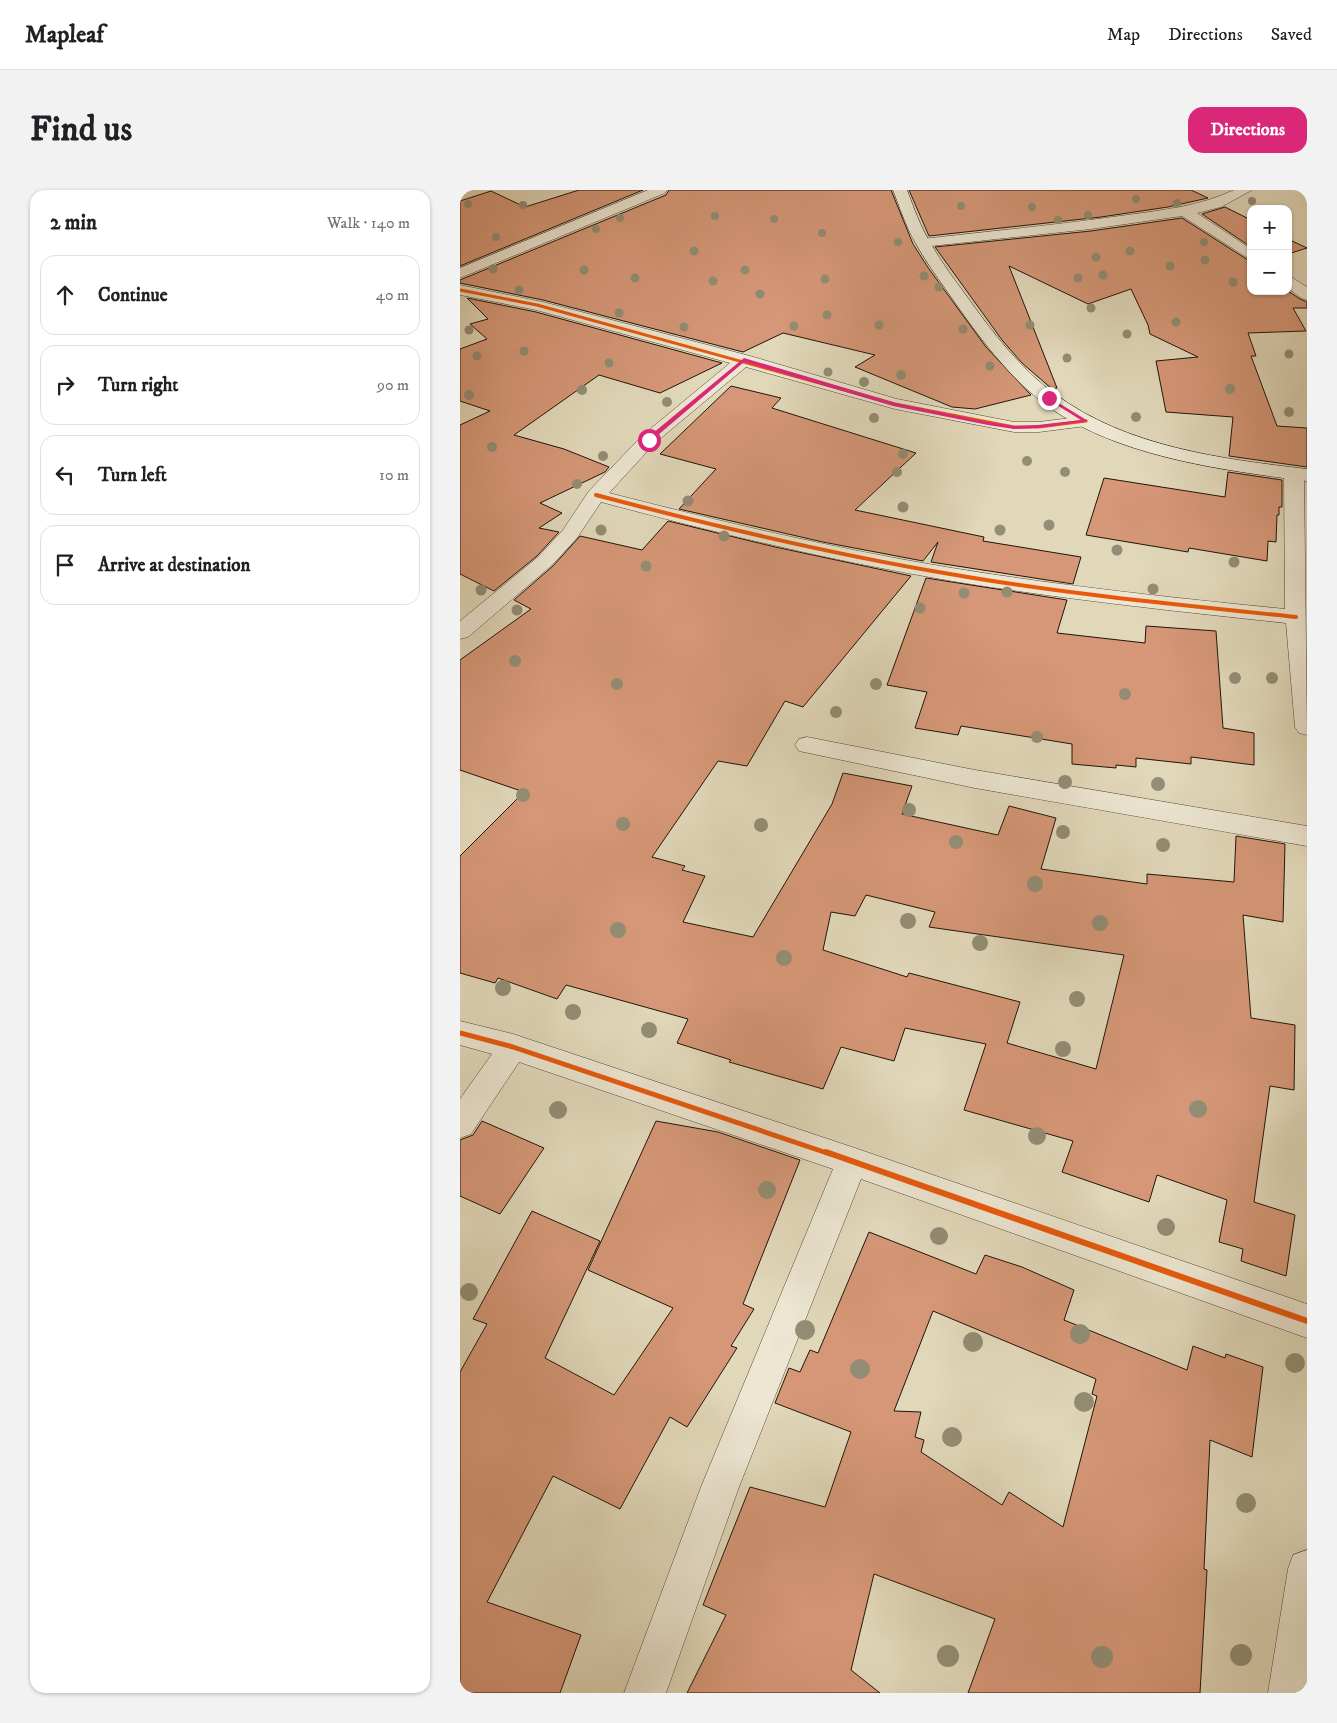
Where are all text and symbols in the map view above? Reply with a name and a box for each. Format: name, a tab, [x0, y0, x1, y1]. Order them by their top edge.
text: Mapleaf	[25, 20, 104, 50]
text: Map	[1107, 24, 1140, 46]
text: Directions	[1168, 24, 1243, 46]
text: Saved	[1271, 24, 1312, 46]
button: Directions	[1188, 107, 1307, 153]
text: Find us	[30, 108, 132, 152]
map controls	[1247, 205, 1292, 295]
button: +	[1247, 205, 1292, 250]
text: 2 min	[50, 210, 97, 236]
text: Walk · 140 m	[327, 213, 410, 233]
button: −	[1247, 250, 1292, 295]
icon: ahead	[51, 281, 79, 309]
text: Continue	[98, 284, 168, 307]
text: 40 m	[376, 285, 409, 305]
icon: right	[51, 371, 79, 399]
text: Turn right	[98, 374, 178, 397]
text: 90 m	[377, 375, 409, 395]
route end	[1038, 387, 1061, 410]
route start	[638, 429, 661, 452]
icon: left	[51, 461, 79, 489]
text: Turn left	[98, 464, 167, 487]
text: 10 m	[379, 465, 409, 485]
icon: arrive	[51, 551, 79, 579]
text: Arrive at destination	[98, 554, 250, 577]

